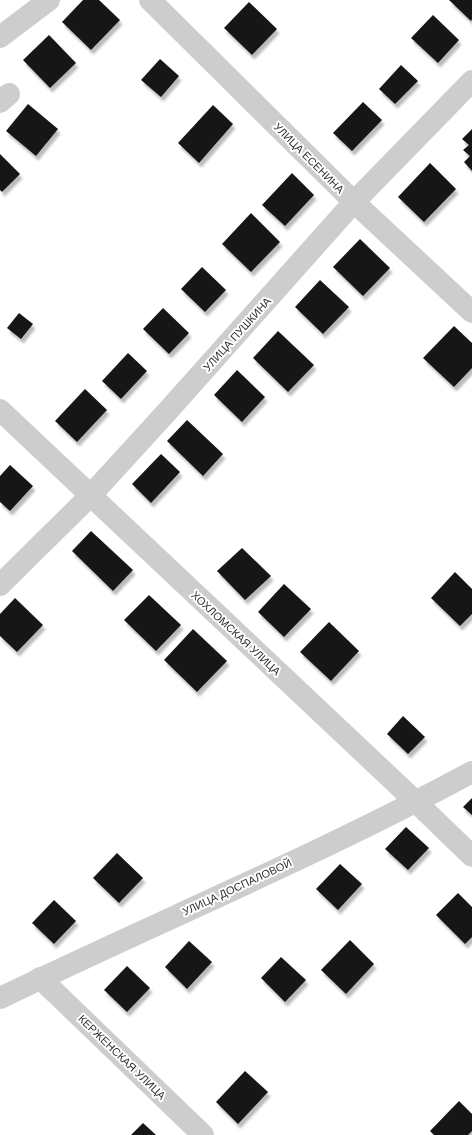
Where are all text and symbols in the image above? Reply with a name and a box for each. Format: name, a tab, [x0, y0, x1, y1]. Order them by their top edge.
street label: УЛИЦА ЕСЕНИНА	[272, 121, 347, 196]
street label: УЛИЦА ПУШКИНА	[201, 294, 274, 373]
street label: ХОХЛОМСКАЯ УЛИЦА	[189, 589, 283, 678]
street label: УЛИЦА ДОСПАЛОВОЙ	[181, 856, 293, 918]
street label: КЕРЖЕНСКАЯ УЛИЦА	[76, 1012, 168, 1102]

